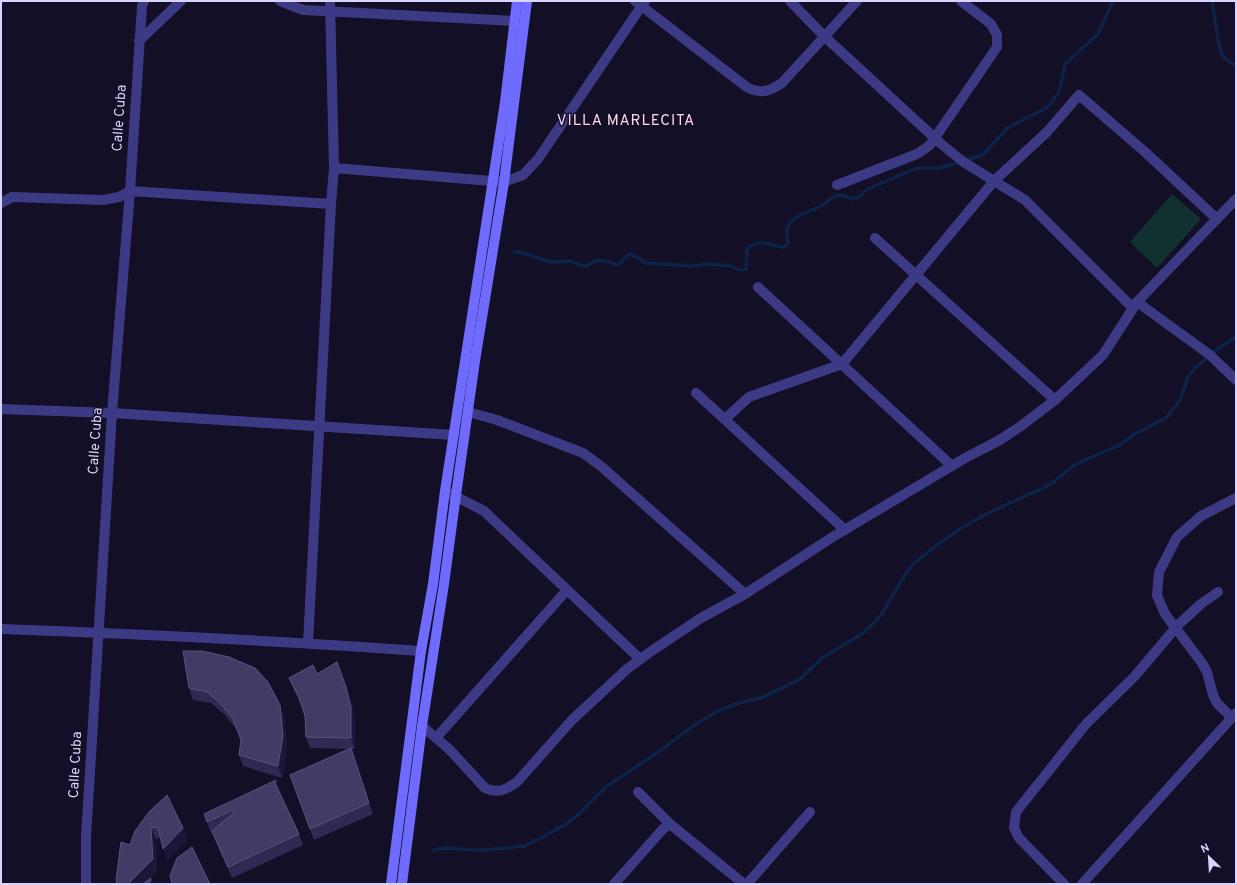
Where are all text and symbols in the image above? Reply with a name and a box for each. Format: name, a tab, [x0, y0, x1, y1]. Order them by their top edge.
street label: Calle Cuba	[109, 84, 131, 152]
district label: VILLA MARLECITA	[557, 112, 695, 131]
street label: Calle Cuba	[85, 407, 107, 475]
street label: Calle Cuba	[66, 731, 86, 799]
north arrow	[1189, 837, 1229, 877]
text: N	[1199, 841, 1212, 857]

